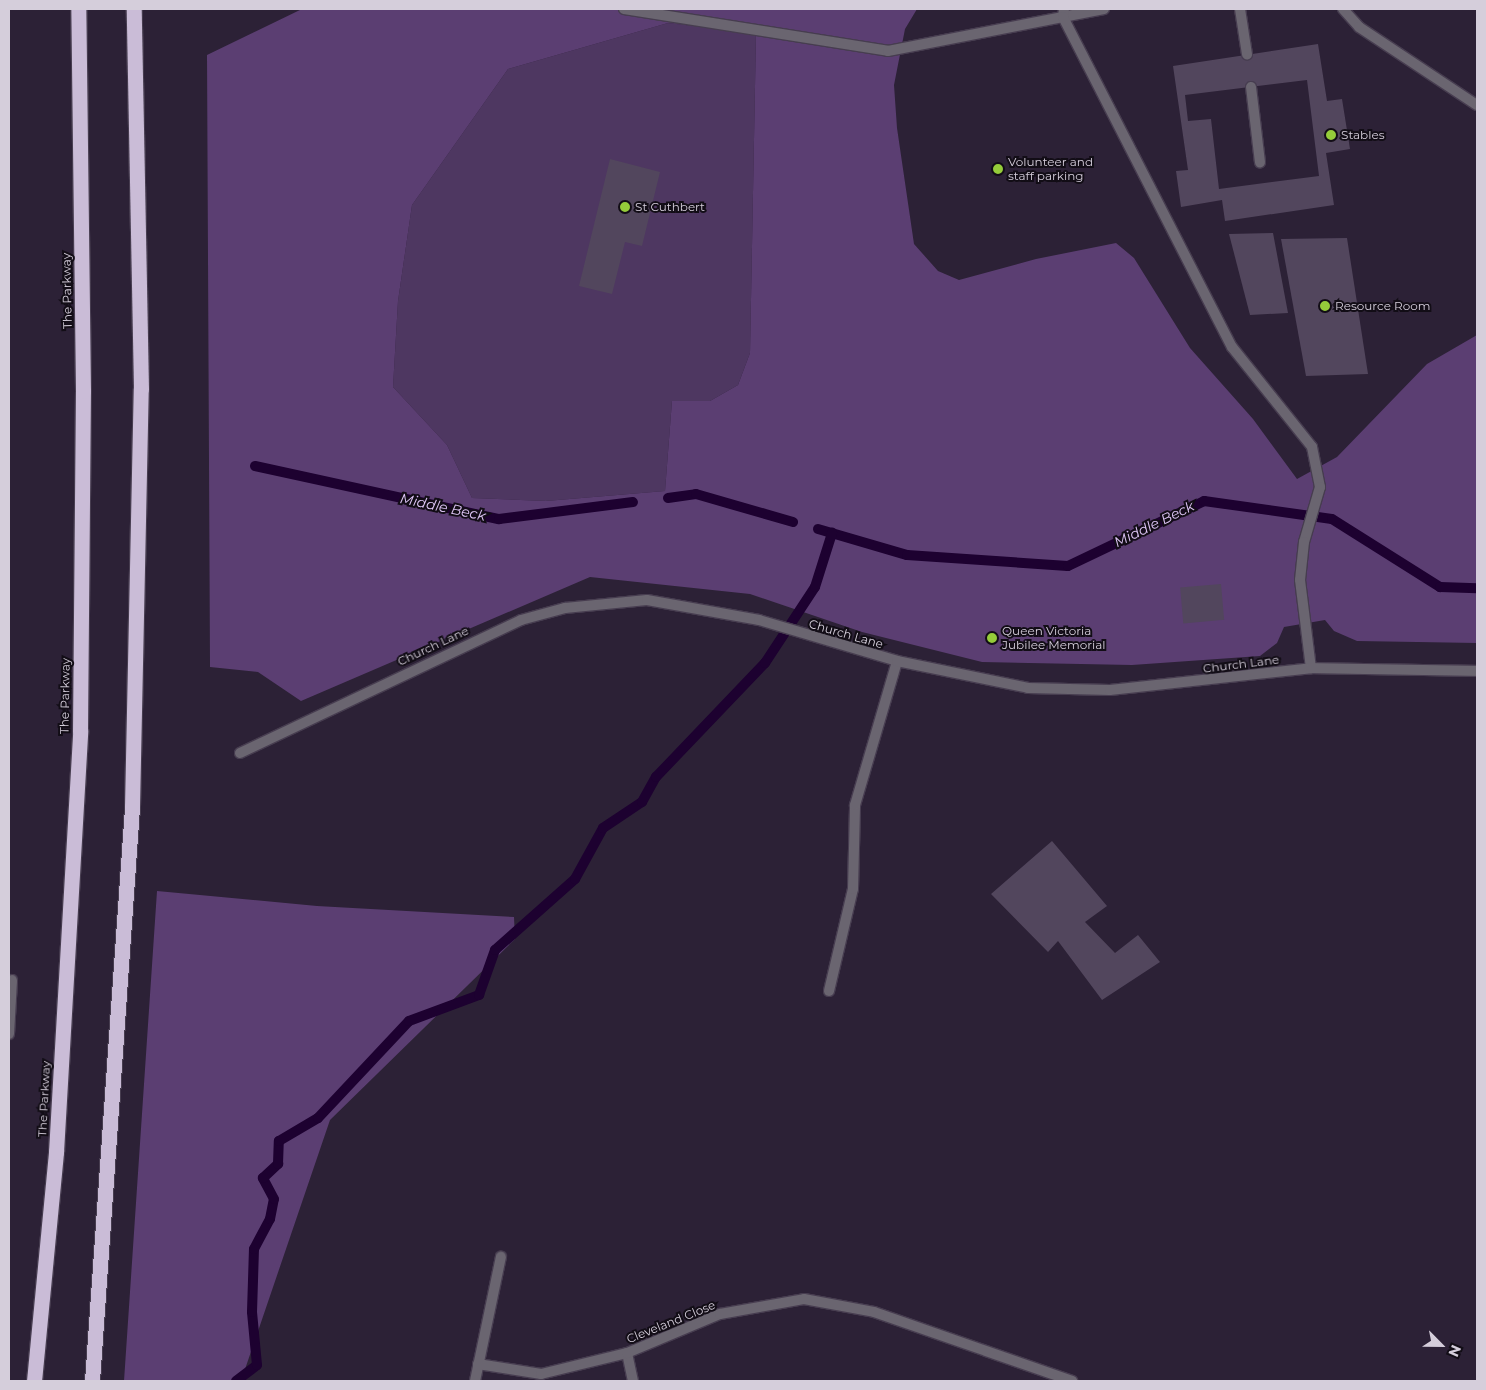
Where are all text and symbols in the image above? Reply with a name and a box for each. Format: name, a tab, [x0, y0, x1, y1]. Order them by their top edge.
place label: Stables	[1341, 128, 1385, 142]
marker: Stables	[1325, 129, 1337, 141]
place label: Volunteer and staff parking	[1008, 155, 1093, 183]
marker: Volunteer and staff parking	[992, 163, 1004, 175]
place label: St Cuthbert	[635, 200, 705, 214]
marker: St Cuthbert	[619, 201, 631, 213]
street label: The Parkway	[59, 253, 75, 329]
place label: Resource Room	[1335, 299, 1431, 313]
marker: Resource Room	[1319, 300, 1331, 312]
water label: Middle Beck	[399, 490, 487, 524]
water label: Middle Beck	[1111, 497, 1197, 551]
street label: Church Lane	[807, 616, 885, 652]
street label: Church Lane	[395, 623, 471, 669]
place label: Queen Victoria Jubilee Memorial	[1002, 624, 1106, 652]
marker: Queen Victoria Jubilee Memorial	[986, 632, 998, 644]
street label: Church Lane	[1202, 652, 1280, 676]
street label: The Parkway	[57, 658, 73, 734]
street label: The Parkway	[35, 1061, 53, 1137]
street label: Cleveland Close	[624, 1298, 718, 1346]
north arrow	[1416, 1320, 1466, 1370]
text: N	[1444, 1342, 1465, 1360]

